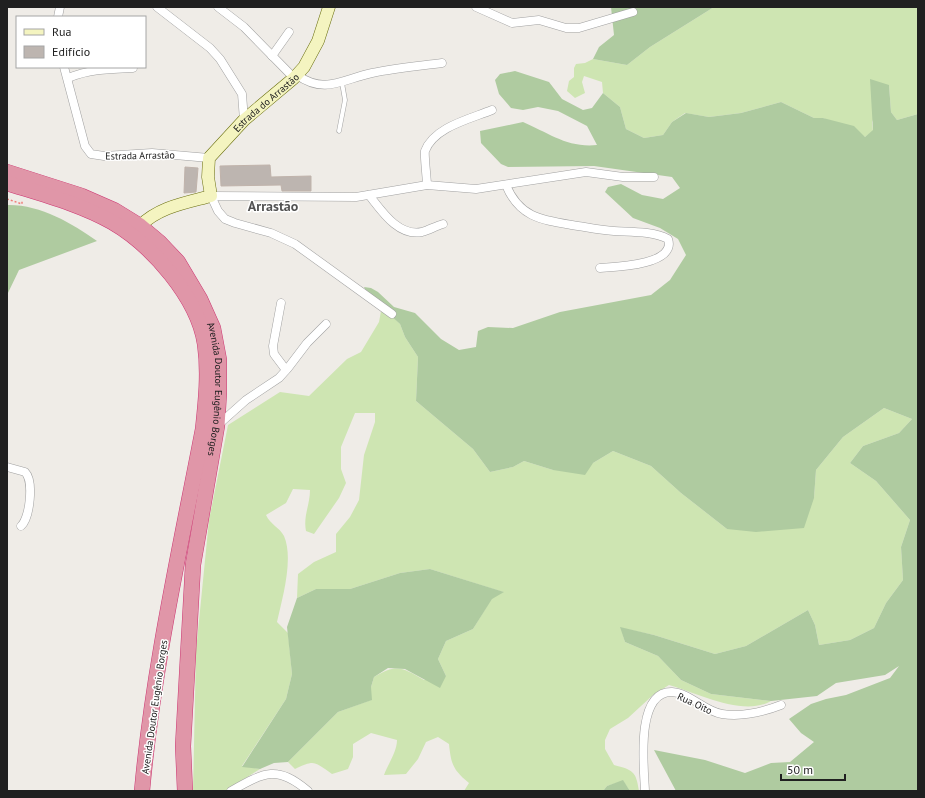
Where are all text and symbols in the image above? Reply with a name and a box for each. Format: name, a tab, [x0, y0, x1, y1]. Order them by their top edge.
legend	[16, 16, 146, 68]
text: Rua	[52, 24, 71, 39]
text: Edifício	[52, 44, 90, 59]
street label: Estrada do Arrastão	[230, 71, 302, 135]
street label: Estrada Arrastão	[105, 148, 175, 163]
district label: Arrastão	[248, 197, 299, 215]
street label: Avenida Doutor Eugênio Borges	[204, 320, 225, 457]
street label: Avenida Doutor Eugênio Borges	[139, 639, 170, 775]
street label: Rua Oito	[675, 690, 714, 717]
scale bar	[781, 756, 845, 782]
text: 50 m	[787, 762, 813, 777]

